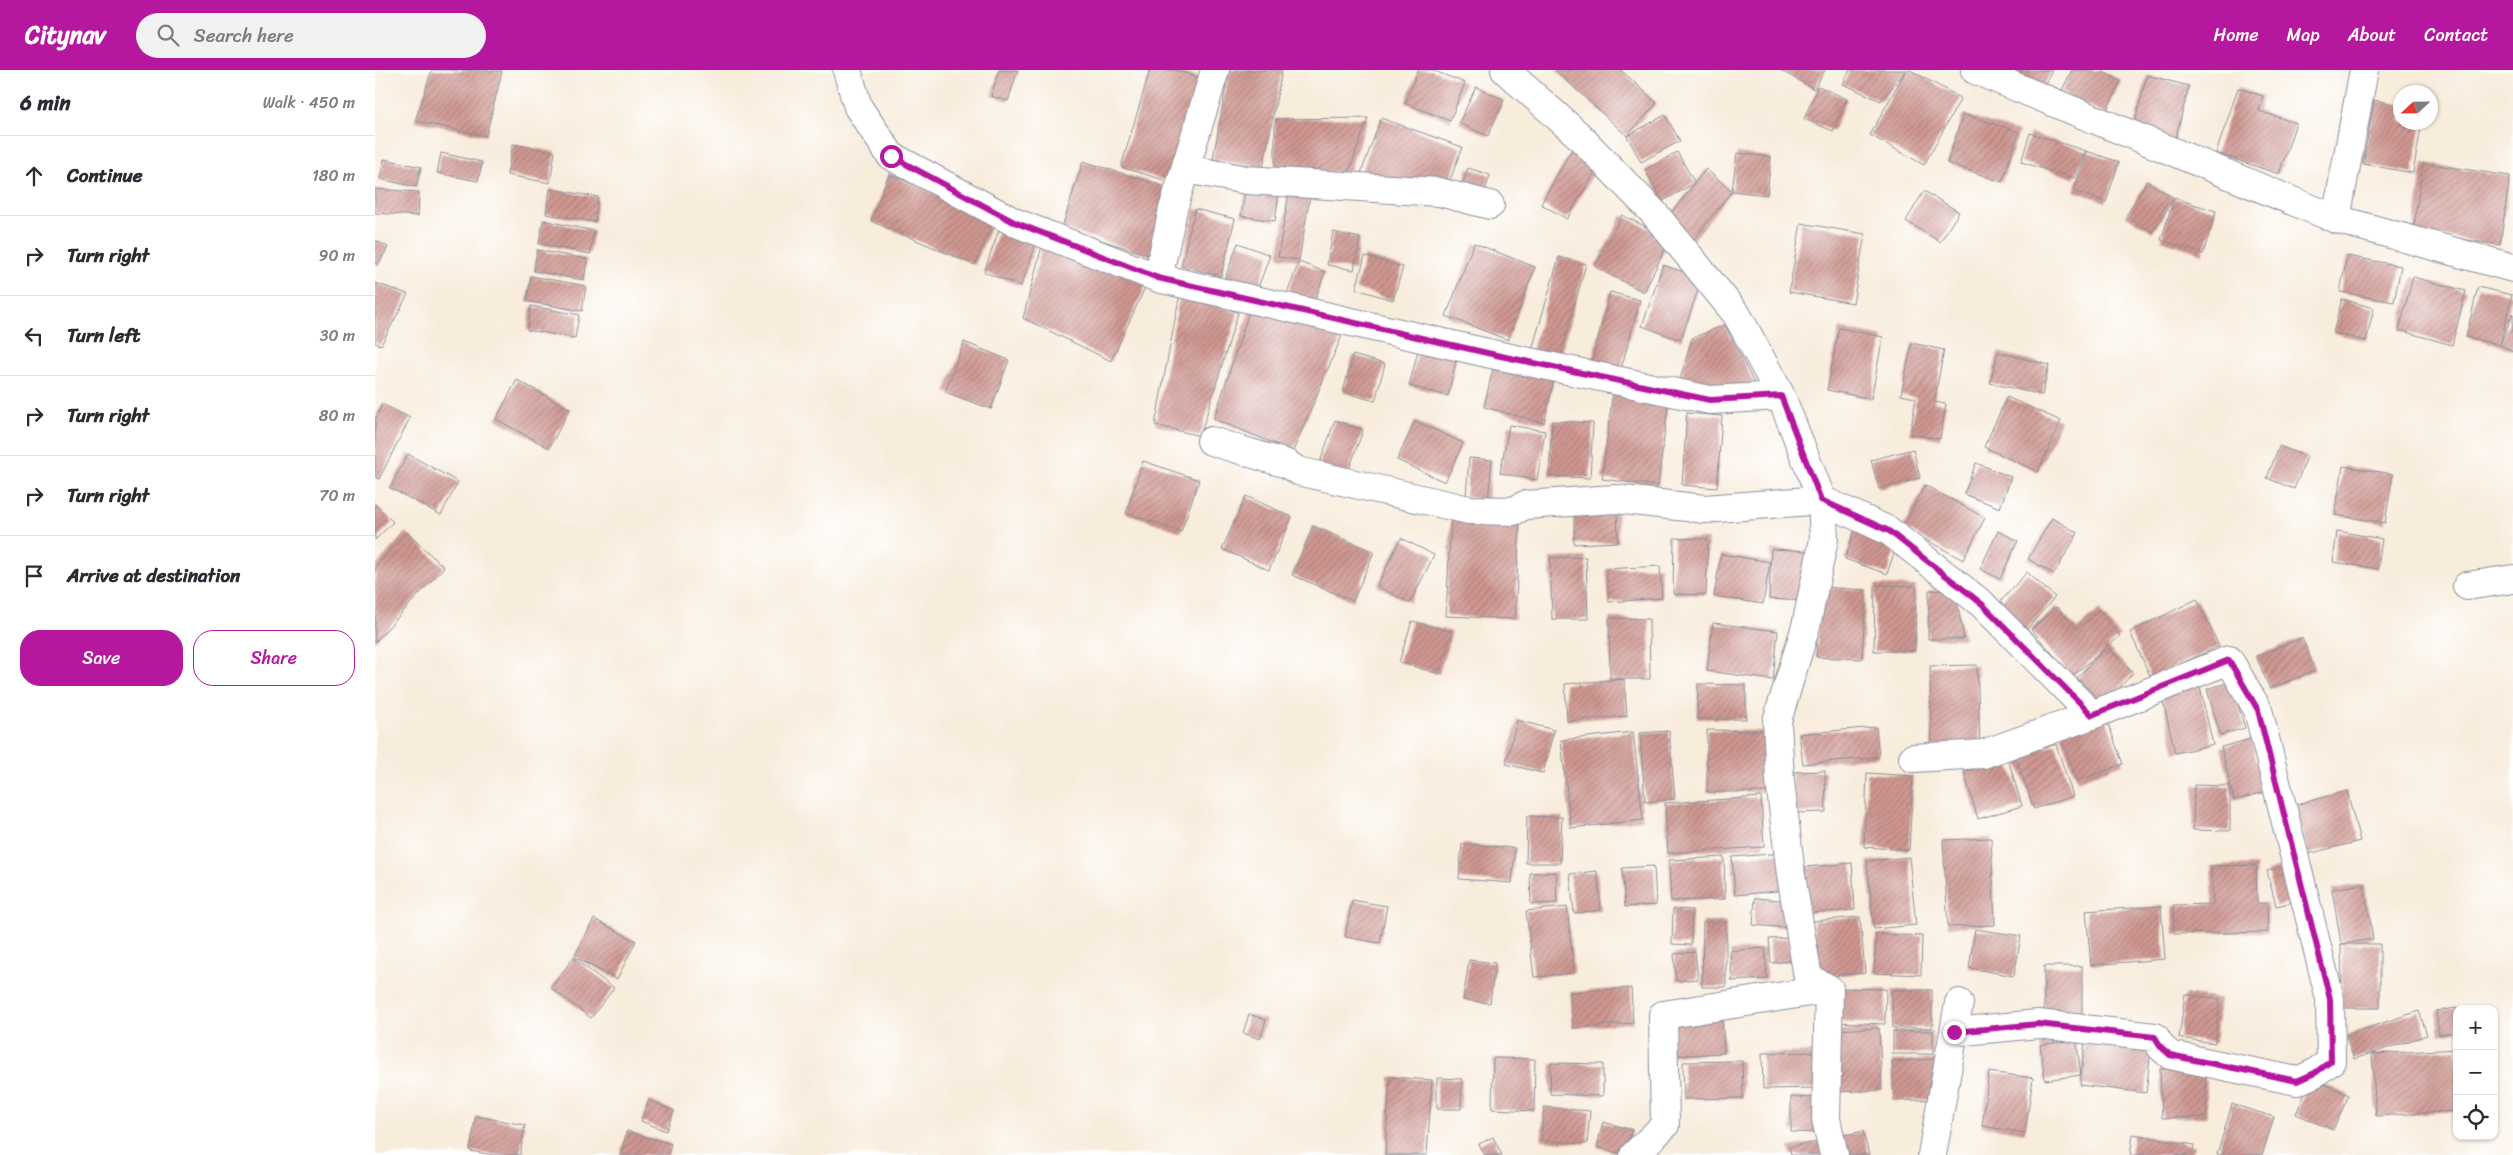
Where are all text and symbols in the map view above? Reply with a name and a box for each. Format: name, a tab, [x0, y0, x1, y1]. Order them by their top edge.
search box	[136, 13, 486, 58]
text: Citynav	[25, 14, 106, 56]
text: Search here	[194, 19, 294, 52]
text: Home	[2214, 19, 2259, 51]
text: Map	[2287, 19, 2320, 51]
text: About	[2348, 19, 2396, 51]
text: Contact	[2424, 19, 2488, 51]
icon: search	[154, 21, 182, 49]
text: 6 min	[20, 84, 71, 122]
north arrow	[2393, 85, 2438, 130]
text: Walk · 450 m	[263, 88, 355, 117]
route start	[880, 145, 903, 168]
text: Continue	[67, 159, 143, 192]
text: 180 m	[312, 161, 355, 190]
icon: ahead	[20, 162, 48, 190]
text: Turn right	[67, 239, 149, 272]
text: 90 m	[319, 241, 355, 270]
icon: right	[20, 242, 48, 270]
text: Turn left	[67, 319, 140, 352]
text: 30 m	[320, 321, 355, 350]
icon: left	[20, 322, 48, 350]
text: Turn right	[67, 399, 149, 432]
text: 80 m	[319, 401, 355, 430]
icon: right	[20, 402, 48, 430]
text: Turn right	[67, 479, 149, 512]
text: 70 m	[319, 481, 355, 510]
icon: right	[20, 482, 48, 510]
text: Arrive at destination	[67, 559, 240, 592]
icon: arrive	[20, 562, 48, 590]
button: Save	[20, 630, 183, 686]
button: Share	[193, 630, 355, 686]
map controls	[2453, 1005, 2498, 1140]
button: +	[2453, 1005, 2498, 1050]
route end	[1943, 1021, 1966, 1044]
button: −	[2453, 1050, 2498, 1095]
button: locate	[2453, 1095, 2498, 1140]

